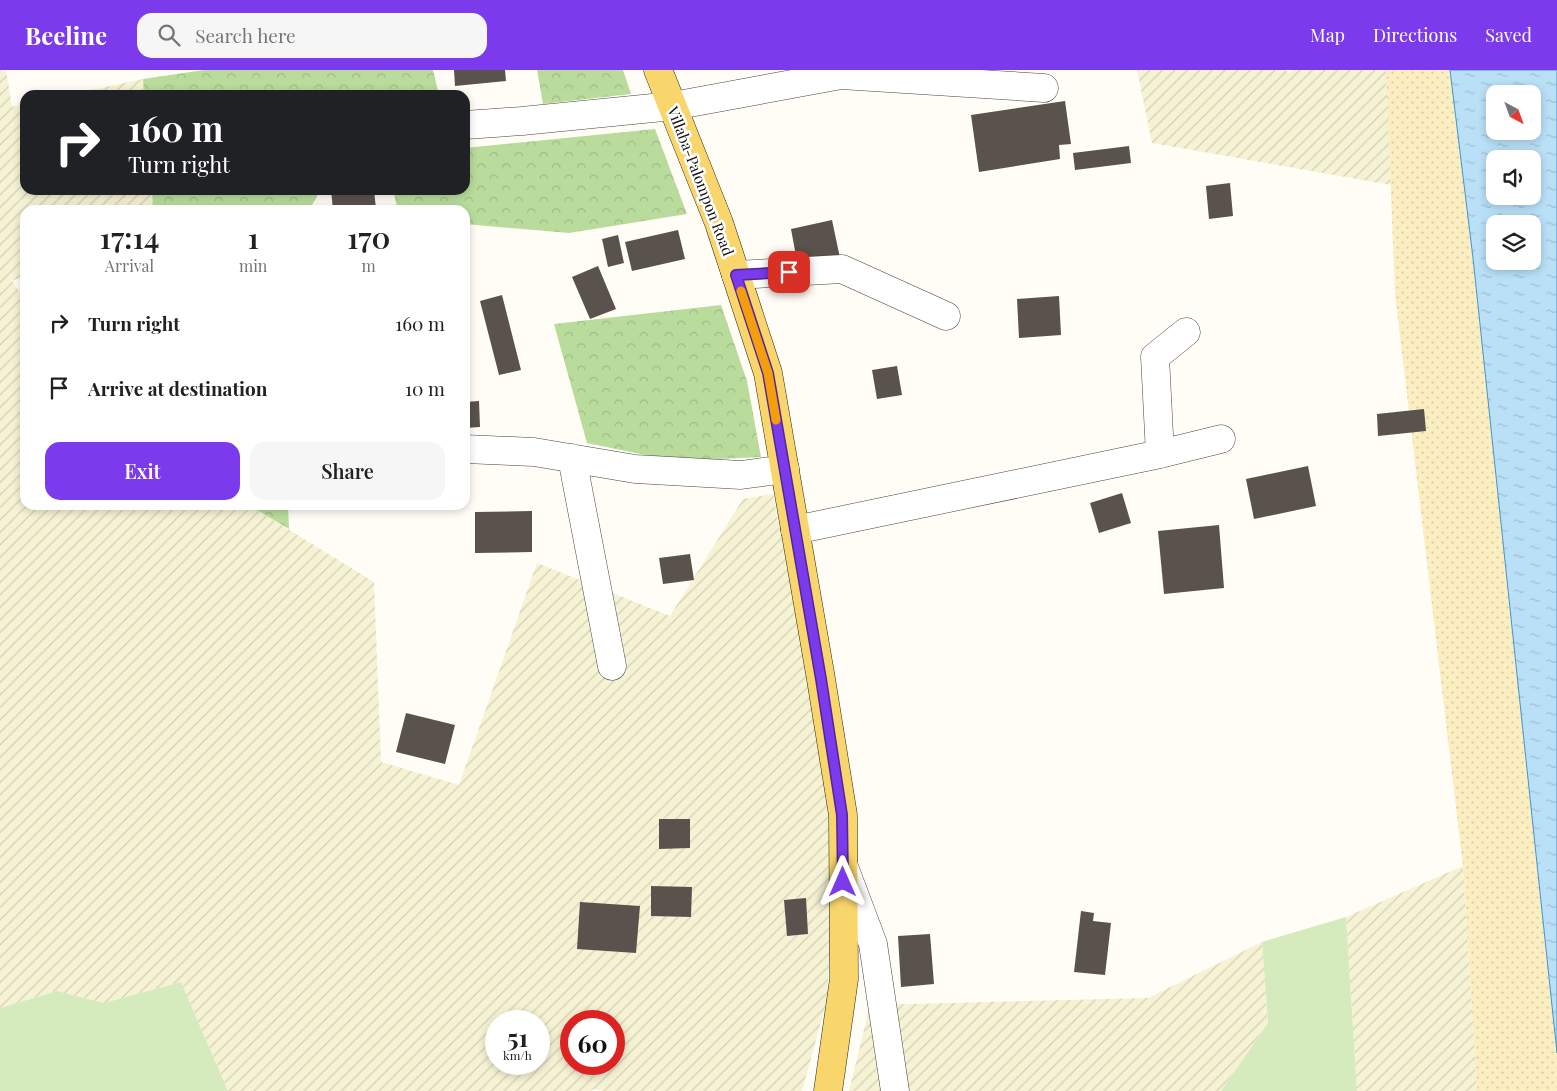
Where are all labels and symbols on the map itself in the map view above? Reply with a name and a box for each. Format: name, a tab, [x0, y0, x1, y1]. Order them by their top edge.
north arrow	[1486, 85, 1541, 140]
street label: Villaba-Palompon Road	[663, 103, 739, 259]
pin	[768, 251, 810, 293]
position arrow	[816, 855, 868, 907]
speed limit sign: 60	[560, 1010, 625, 1075]

